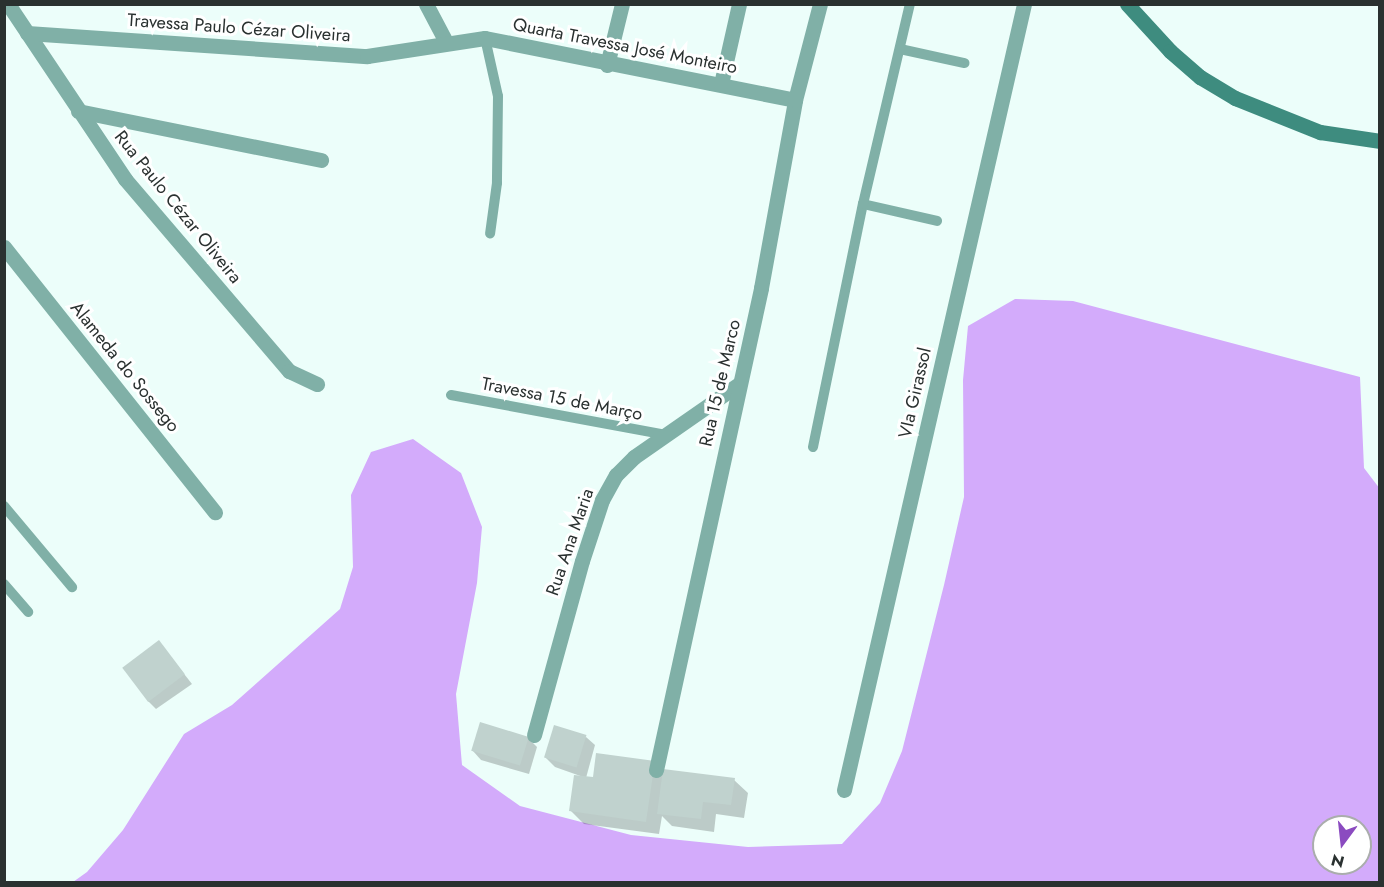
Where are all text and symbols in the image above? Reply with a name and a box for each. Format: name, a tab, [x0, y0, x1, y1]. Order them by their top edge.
street label: Travessa Paulo Cézar Oliveira	[127, 9, 351, 47]
street label: Quarta Travessa José Monteiro	[511, 14, 739, 78]
street label: Rua Paulo Cézar Oliveira	[110, 126, 246, 288]
street label: Alameda do Sossego	[66, 298, 184, 436]
street label: Rua 15 de Marco	[695, 317, 745, 449]
street label: VIa Girassol	[894, 346, 936, 440]
street label: Travessa 15 de Março	[480, 373, 644, 425]
street label: Rua Ana Maria	[542, 486, 598, 598]
north arrow	[1312, 815, 1372, 875]
text: N	[1329, 848, 1347, 874]

